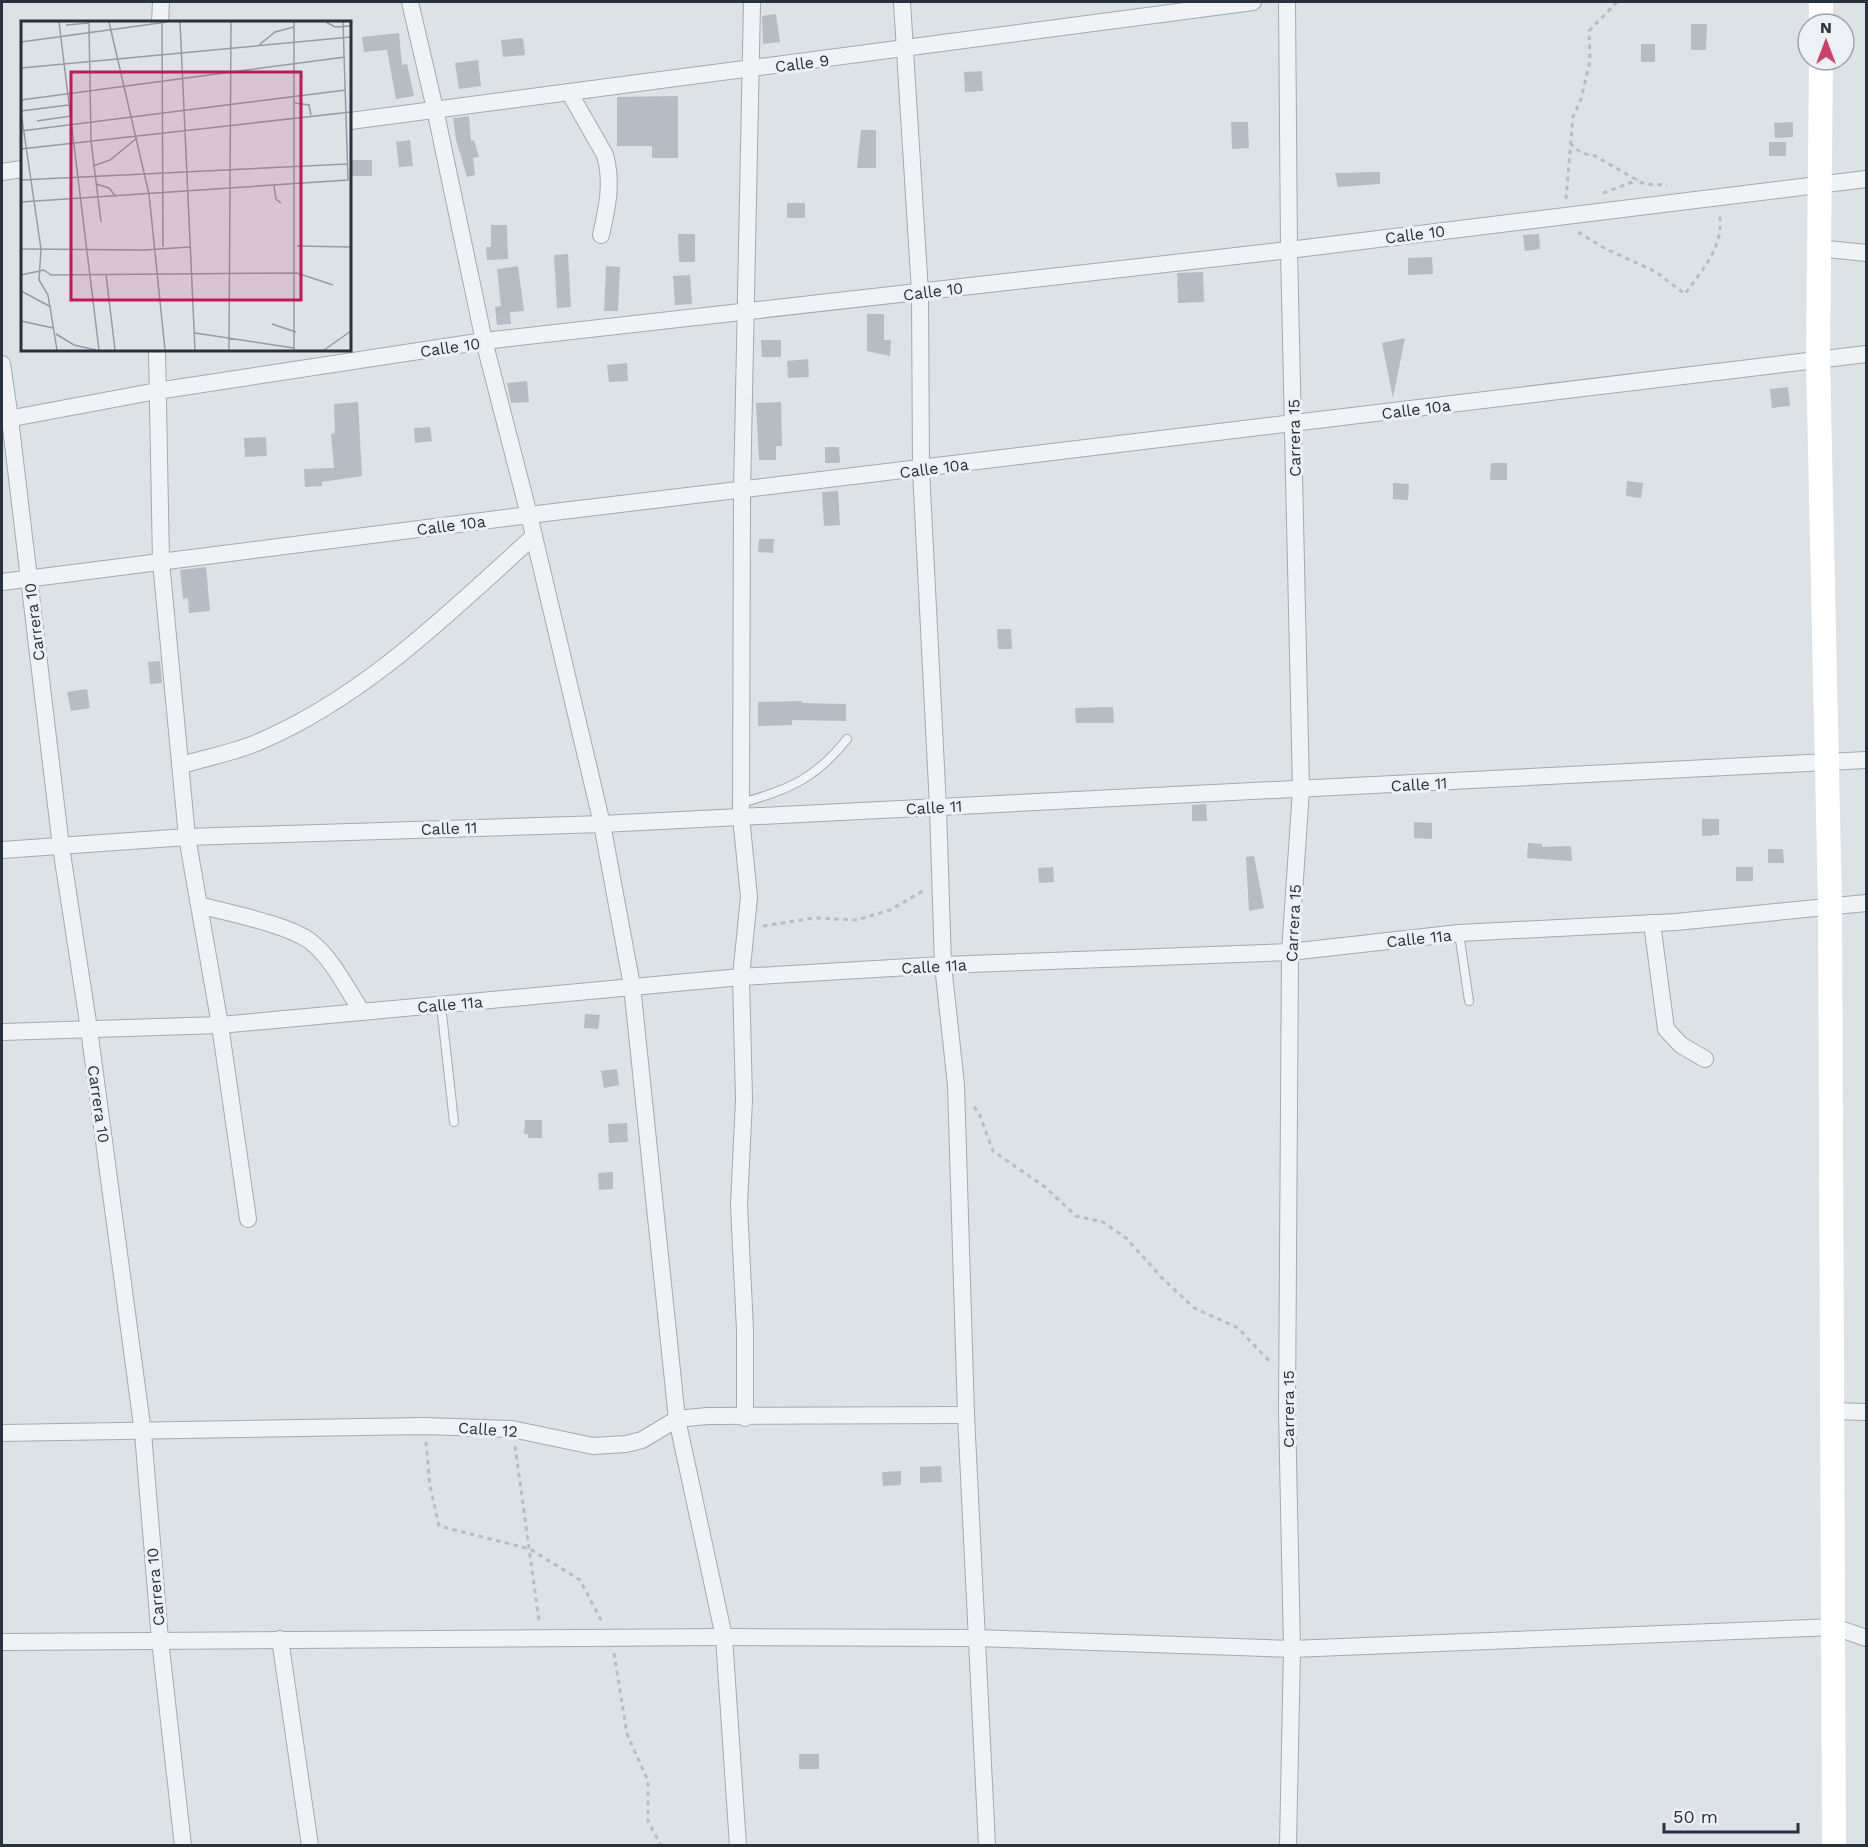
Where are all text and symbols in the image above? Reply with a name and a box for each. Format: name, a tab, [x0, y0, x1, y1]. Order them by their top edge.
north arrow	[1796, 12, 1856, 72]
text: N	[1820, 18, 1832, 37]
inset map	[21, 21, 351, 351]
street label: Calle 9	[774, 51, 830, 76]
street label: Calle 10	[1384, 221, 1446, 248]
street label: Calle 10	[902, 278, 964, 305]
street label: Calle 10	[419, 334, 481, 361]
street label: Calle 10a	[1380, 396, 1452, 423]
street label: Carrera 15	[1284, 399, 1305, 477]
street label: Calle 10a	[898, 455, 970, 482]
street label: Calle 10a	[415, 512, 487, 539]
street label: Carrera 10	[20, 582, 49, 662]
street label: Calle 11	[1390, 774, 1448, 795]
street label: Calle 11	[905, 797, 963, 818]
street label: Calle 11	[420, 818, 478, 839]
street label: Carrera 15	[1282, 884, 1305, 962]
street label: Calle 11a	[1385, 926, 1453, 951]
street label: Calle 11a	[901, 955, 967, 978]
street label: Calle 11a	[416, 992, 484, 1017]
street label: Carrera 10	[84, 1064, 113, 1144]
street label: Carrera 15	[1279, 1370, 1298, 1448]
street label: Calle 12	[457, 1418, 518, 1441]
street label: Carrera 10	[143, 1547, 168, 1627]
scale bar	[1664, 1796, 1798, 1834]
text: 50 m	[1673, 1806, 1718, 1827]

